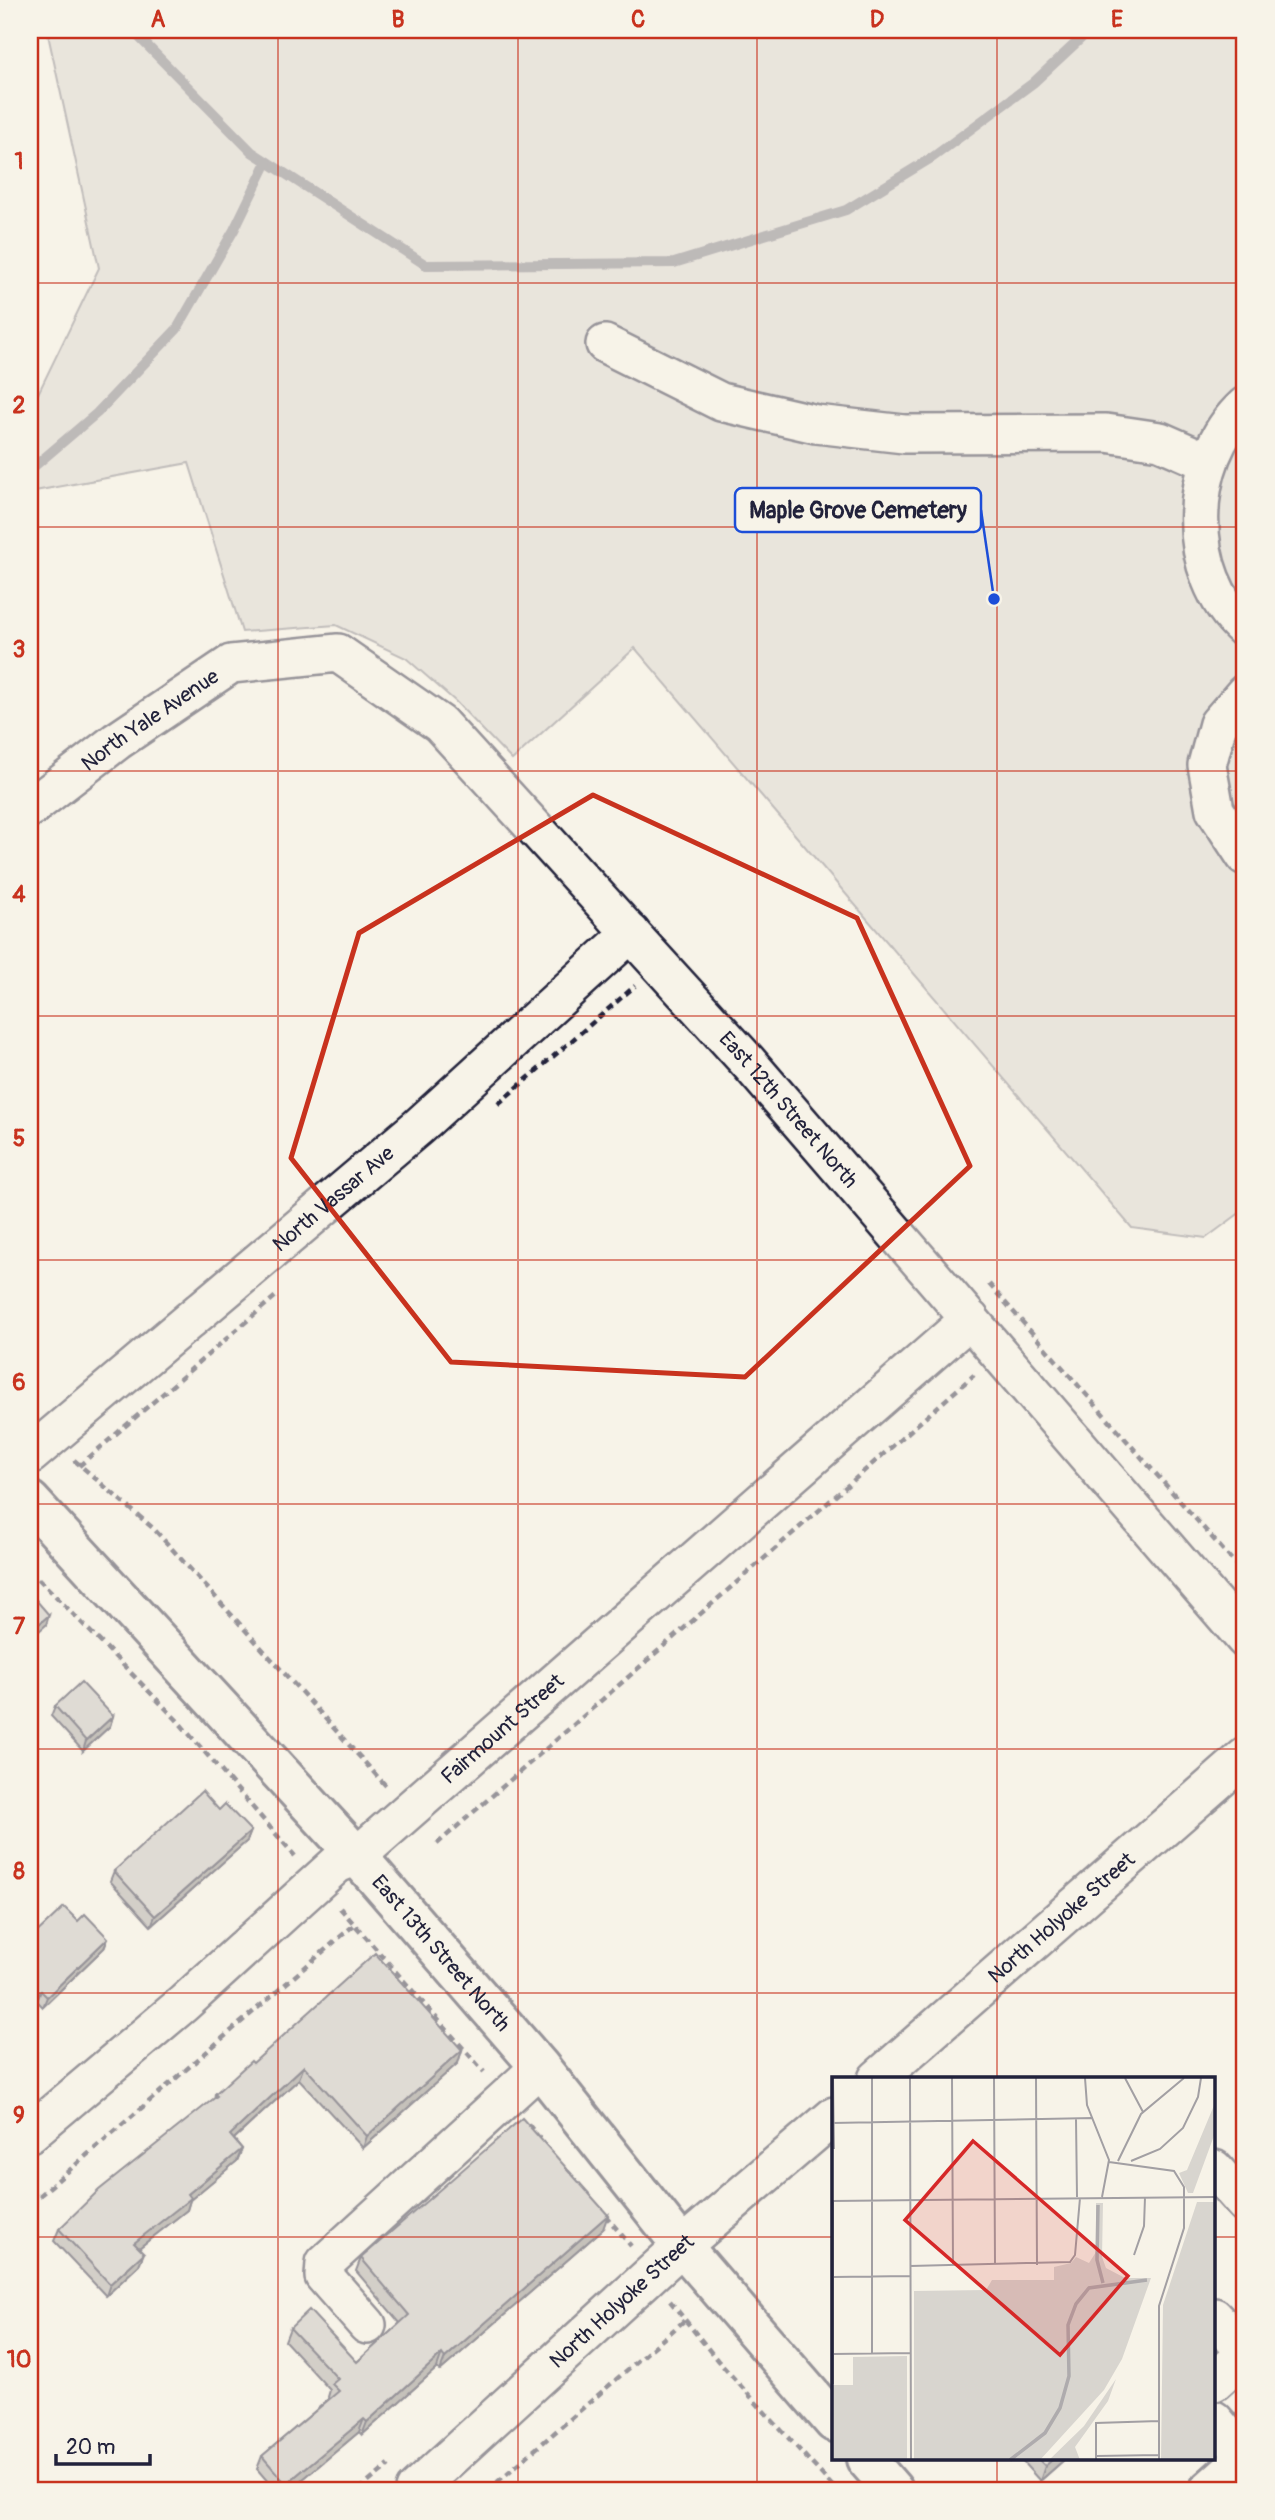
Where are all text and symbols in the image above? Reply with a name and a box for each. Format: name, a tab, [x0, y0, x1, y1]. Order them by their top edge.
text: A	[151, 5, 166, 34]
text: B	[391, 5, 405, 34]
text: C	[631, 5, 645, 34]
text: D	[870, 5, 884, 34]
text: E	[1111, 5, 1123, 34]
text: 1	[15, 147, 24, 176]
text: 2	[13, 391, 26, 420]
callout: Maple Grove Cemetery	[735, 488, 981, 532]
text: Maple Grove Cemetery	[749, 496, 967, 525]
text: 3	[13, 635, 25, 664]
street label: North Yale Avenue	[76, 662, 224, 777]
text: 4	[12, 880, 26, 909]
street label: East 12th Street North	[713, 1026, 864, 1193]
text: 5	[13, 1124, 25, 1153]
street label: North Vassar Ave	[267, 1139, 400, 1258]
text: 6	[12, 1368, 26, 1397]
text: 7	[13, 1612, 26, 1641]
street label: Fairmount Street	[435, 1667, 570, 1790]
street label: North Holyoke Street	[982, 1846, 1141, 1989]
text: 8	[13, 1857, 25, 1886]
street label: East 13th Street North	[366, 1869, 516, 2037]
inset map	[832, 2077, 1216, 2460]
text: 9	[13, 2101, 25, 2130]
street label: North Holyoke Street	[544, 2228, 700, 2374]
text: 10	[7, 2345, 31, 2374]
scale bar	[56, 2422, 150, 2466]
text: 20 m	[66, 2434, 115, 2461]

